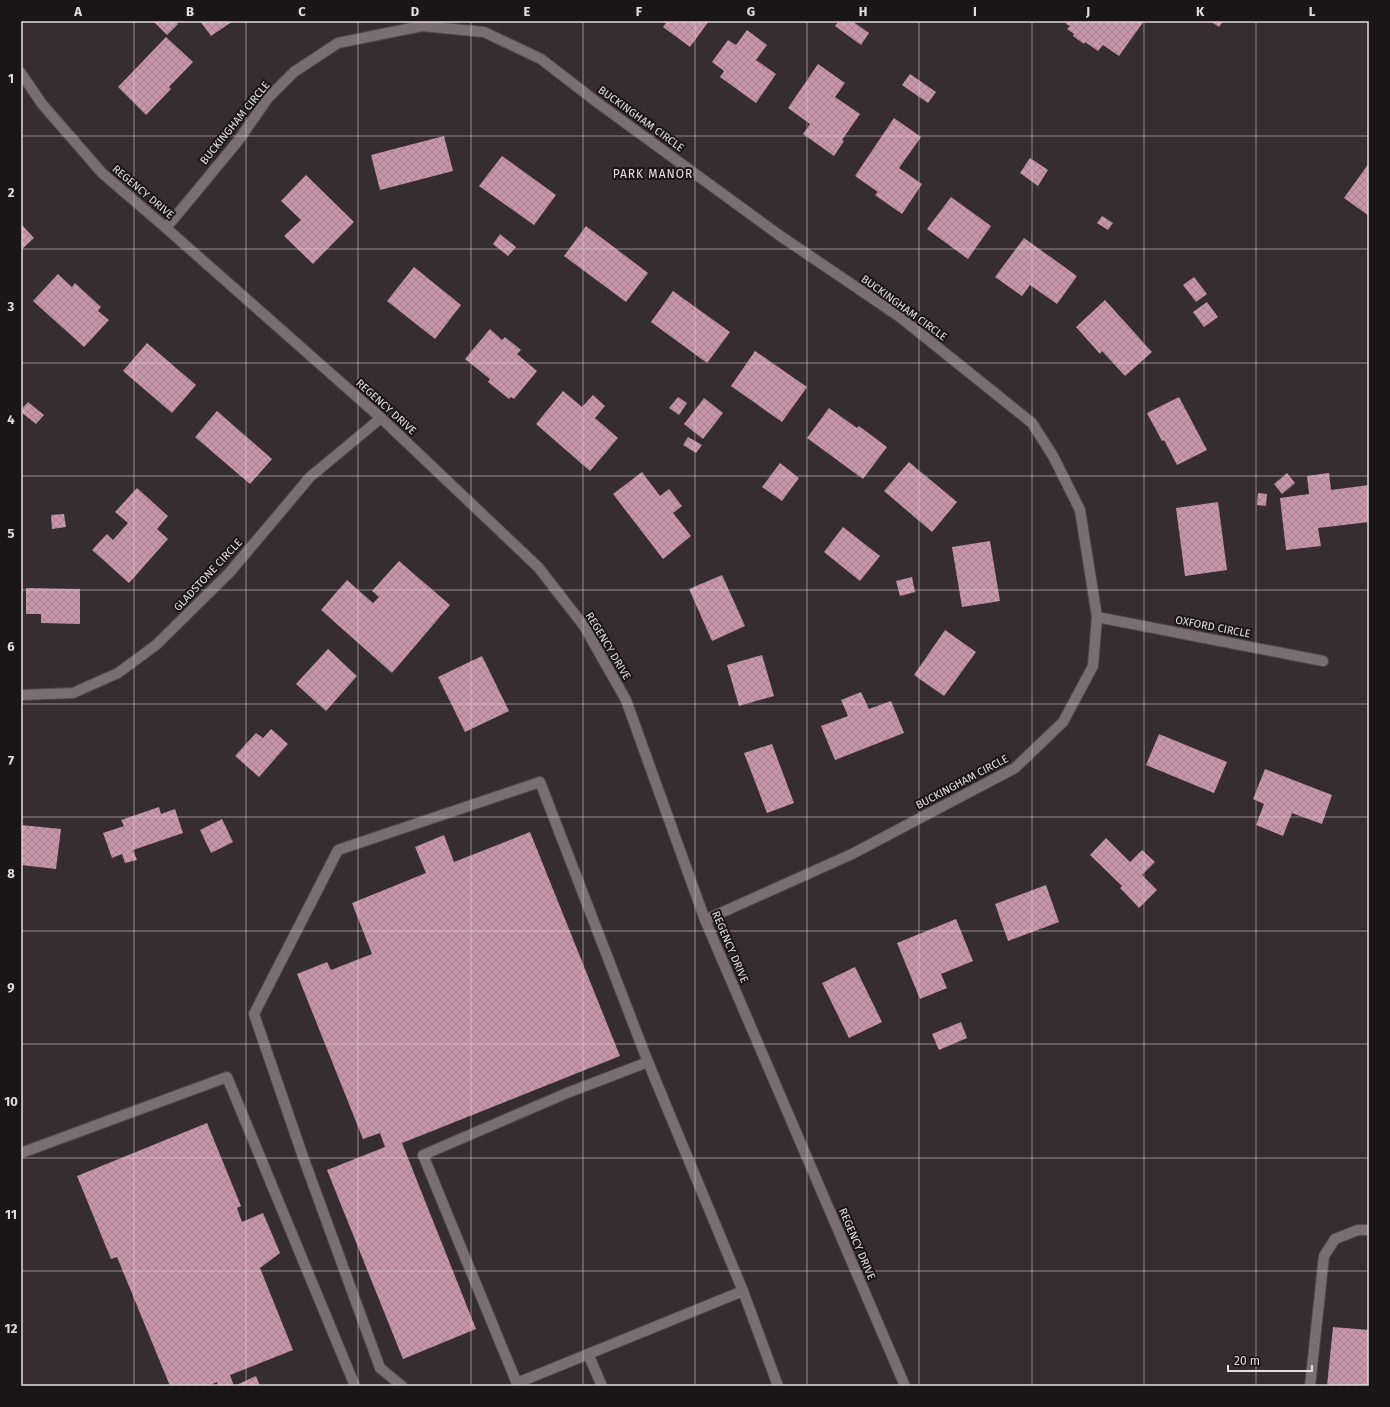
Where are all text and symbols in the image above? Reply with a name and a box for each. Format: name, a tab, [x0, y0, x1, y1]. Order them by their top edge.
text: A	[73, 4, 82, 19]
text: B	[186, 4, 194, 19]
text: C	[298, 4, 306, 19]
text: D	[411, 4, 420, 19]
text: E	[524, 4, 531, 19]
text: F	[636, 4, 643, 19]
text: G	[747, 4, 755, 19]
text: H	[859, 4, 867, 19]
text: I	[973, 4, 977, 19]
text: J	[1085, 4, 1090, 19]
text: K	[1196, 4, 1205, 19]
text: L	[1309, 4, 1316, 19]
text: 1	[8, 71, 14, 86]
street label: BUCKINGHAM CIRCLE	[198, 79, 273, 167]
street label: BUCKINGHAM CIRCLE	[595, 83, 687, 155]
street label: REGENCY DRIVE	[109, 162, 177, 222]
district label: PARK MANOR	[613, 167, 693, 181]
text: 2	[8, 185, 15, 200]
street label: BUCKINGHAM CIRCLE	[858, 272, 950, 344]
text: 3	[7, 299, 15, 314]
street label: REGENCY DRIVE	[353, 377, 419, 438]
text: 4	[7, 412, 15, 427]
text: 5	[8, 526, 15, 541]
street label: GLADSTONE CIRCLE	[171, 536, 245, 614]
street label: REGENCY DRIVE	[583, 610, 633, 682]
street label: OXFORD CIRCLE	[1174, 613, 1252, 641]
text: 6	[7, 639, 15, 654]
street label: BUCKINGHAM CIRCLE	[913, 752, 1011, 812]
text: 7	[8, 753, 14, 768]
text: 8	[7, 866, 15, 881]
street label: REGENCY DRIVE	[709, 909, 751, 985]
text: 9	[7, 980, 15, 995]
text: 10	[4, 1094, 18, 1109]
street label: REGENCY DRIVE	[836, 1206, 878, 1282]
text: 11	[5, 1207, 17, 1222]
text: 12	[5, 1321, 18, 1336]
scale bar	[1228, 1347, 1312, 1373]
text: 20 m	[1234, 1354, 1260, 1368]

